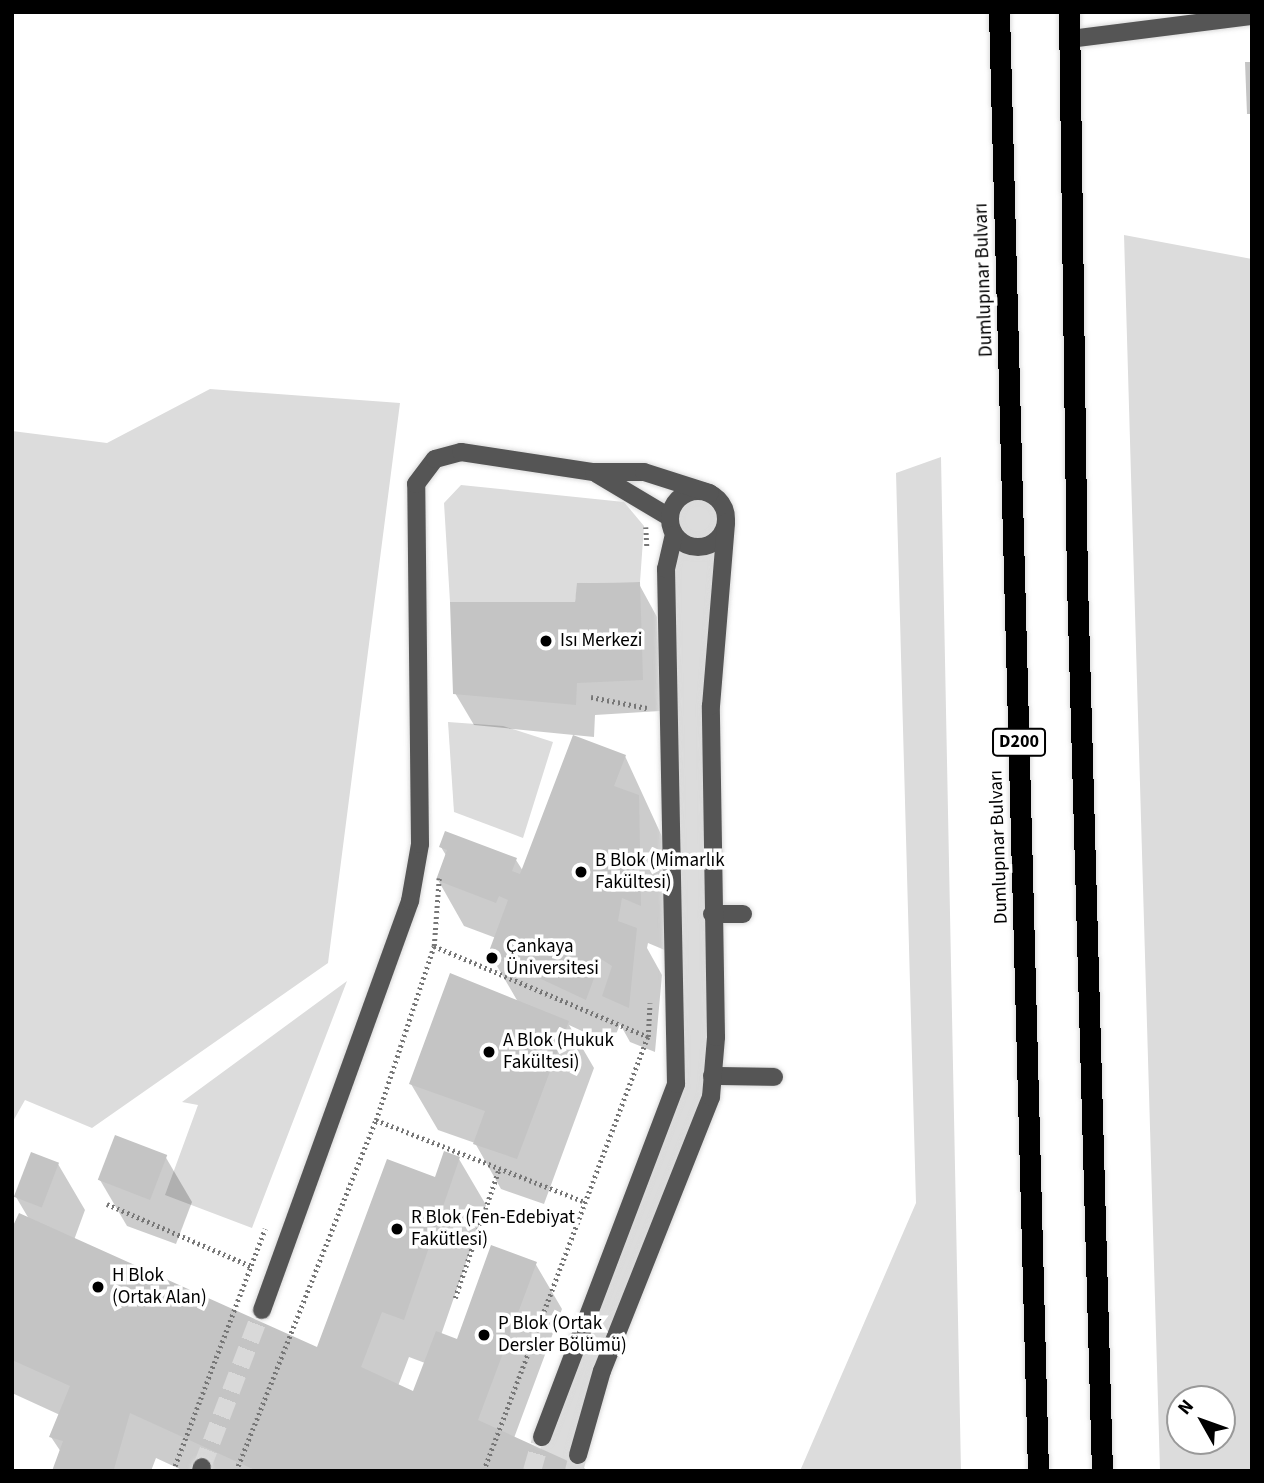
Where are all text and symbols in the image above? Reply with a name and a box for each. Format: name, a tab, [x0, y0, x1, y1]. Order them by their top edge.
street label: Dumlupınar Bulvarı	[970, 203, 998, 357]
place label: Isı Merkezi	[560, 630, 643, 652]
marker: Isı Merkezi	[538, 633, 554, 649]
road number: D200	[991, 728, 1047, 756]
street label: Dumlupınar Bulvarı	[985, 770, 1013, 924]
place label: B Blok (Mimarlık Fakültesi)	[595, 850, 725, 894]
marker: B Blok (Mimarlık Fakültesi)	[573, 864, 589, 880]
place label: Çankaya Üniversitesi	[506, 936, 599, 980]
marker: Çankaya Üniversitesi	[484, 950, 500, 966]
place label: A Blok (Hukuk Fakültesi)	[503, 1030, 614, 1074]
marker: A Blok (Hukuk Fakültesi)	[481, 1044, 497, 1060]
place label: R Blok (Fen-Edebiyat Fakütlesi)	[411, 1207, 575, 1251]
marker: R Blok (Fen-Edebiyat Fakütlesi)	[389, 1221, 405, 1237]
place label: H Blok (Ortak Alan)	[112, 1265, 207, 1309]
marker: H Blok (Ortak Alan)	[90, 1279, 106, 1295]
place label: P Blok (Ortak Dersler Bölümü)	[498, 1313, 627, 1357]
marker: P Blok (Ortak Dersler Bölümü)	[476, 1327, 492, 1343]
north arrow	[1166, 1385, 1236, 1455]
text: N	[1172, 1394, 1200, 1421]

